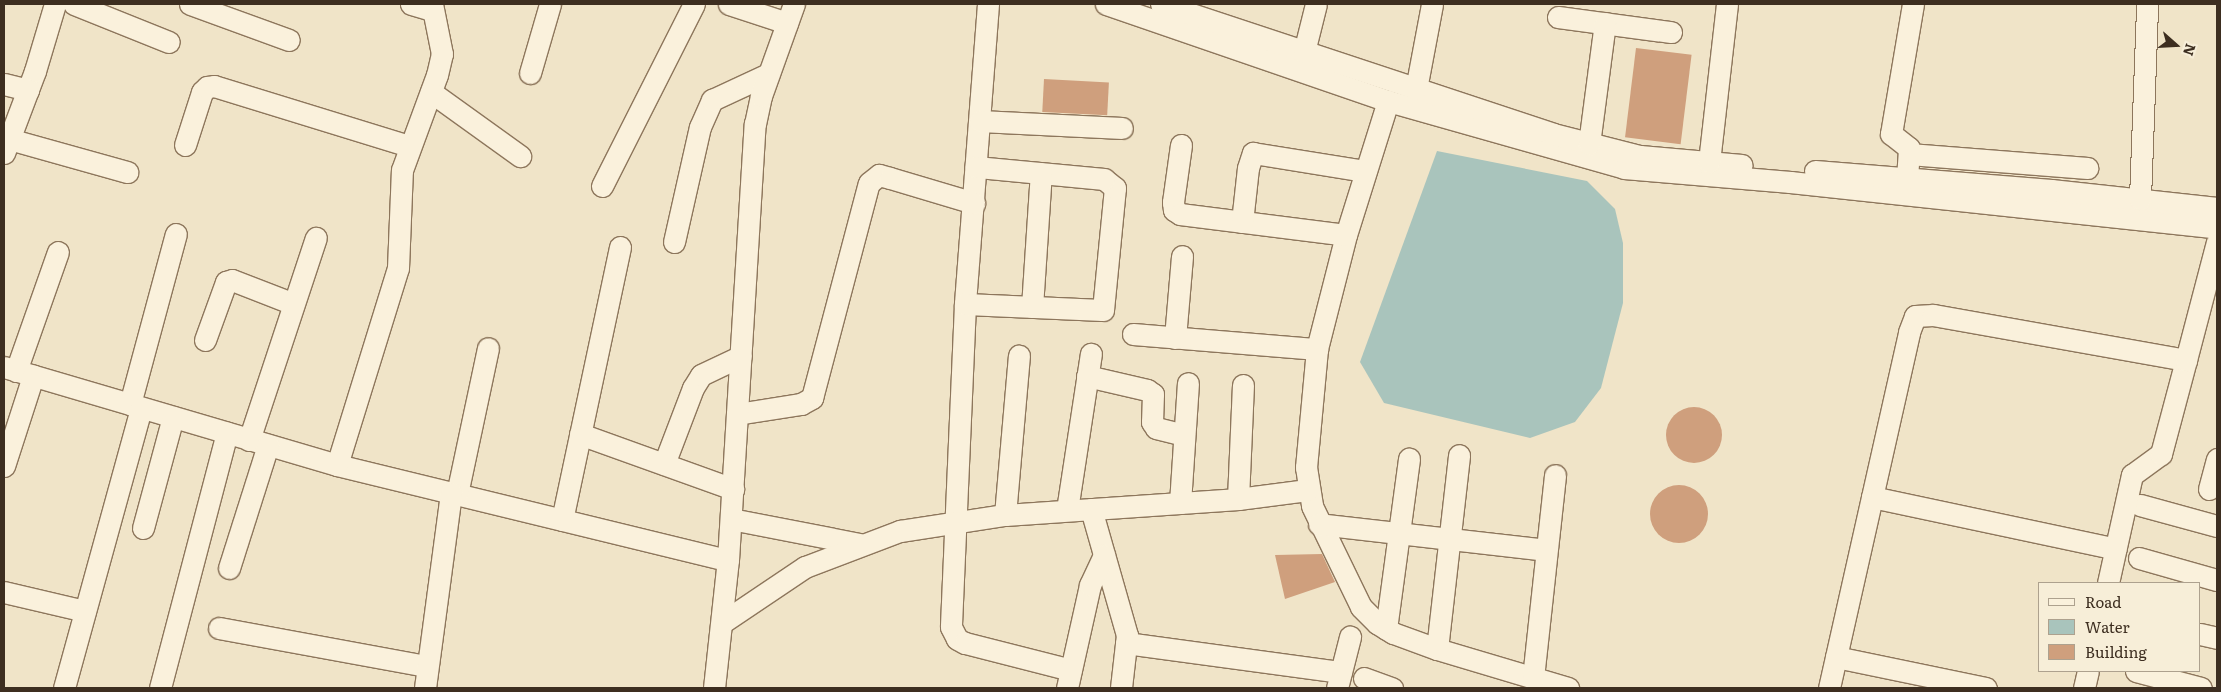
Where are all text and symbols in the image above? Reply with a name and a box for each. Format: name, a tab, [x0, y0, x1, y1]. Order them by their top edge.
north arrow	[2151, 20, 2201, 70]
text: N	[2179, 41, 2202, 59]
legend	[2038, 582, 2201, 672]
text: Road	[2085, 590, 2121, 613]
text: Water	[2085, 615, 2130, 638]
text: Building	[2085, 640, 2147, 663]

